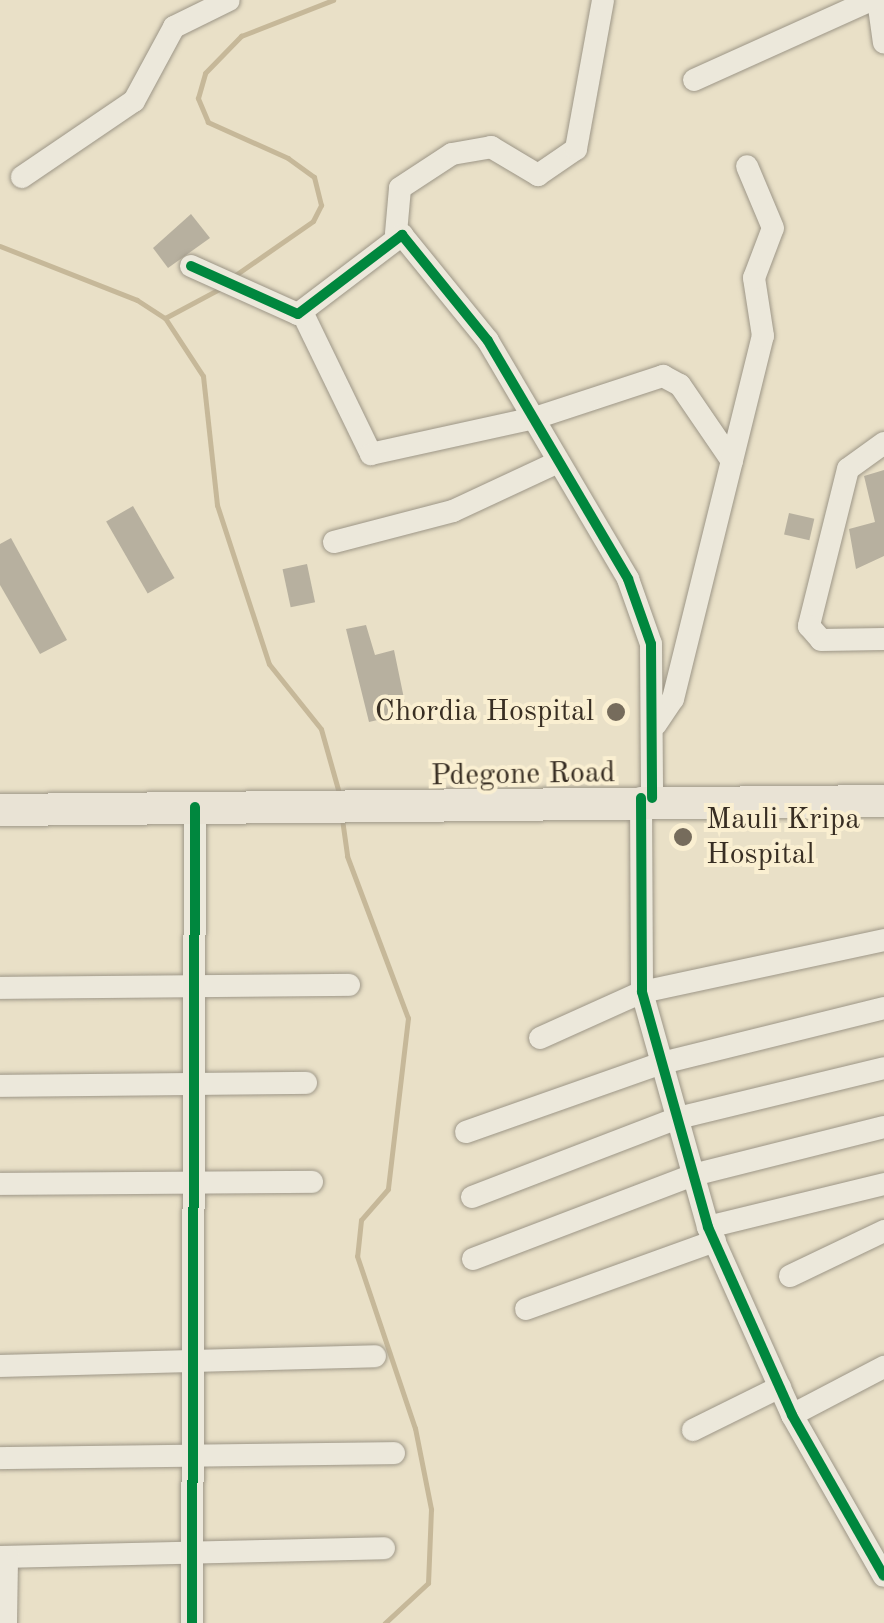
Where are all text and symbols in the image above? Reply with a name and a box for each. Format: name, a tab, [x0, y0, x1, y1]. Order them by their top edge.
place label: Chordia Hospital	[375, 694, 594, 730]
marker: Chordia Hospital	[603, 699, 629, 725]
street label: Pdegone Road	[430, 755, 616, 795]
place label: Mauli Kripa Hospital	[706, 802, 860, 872]
marker: Mauli Kripa Hospital	[670, 824, 696, 850]

